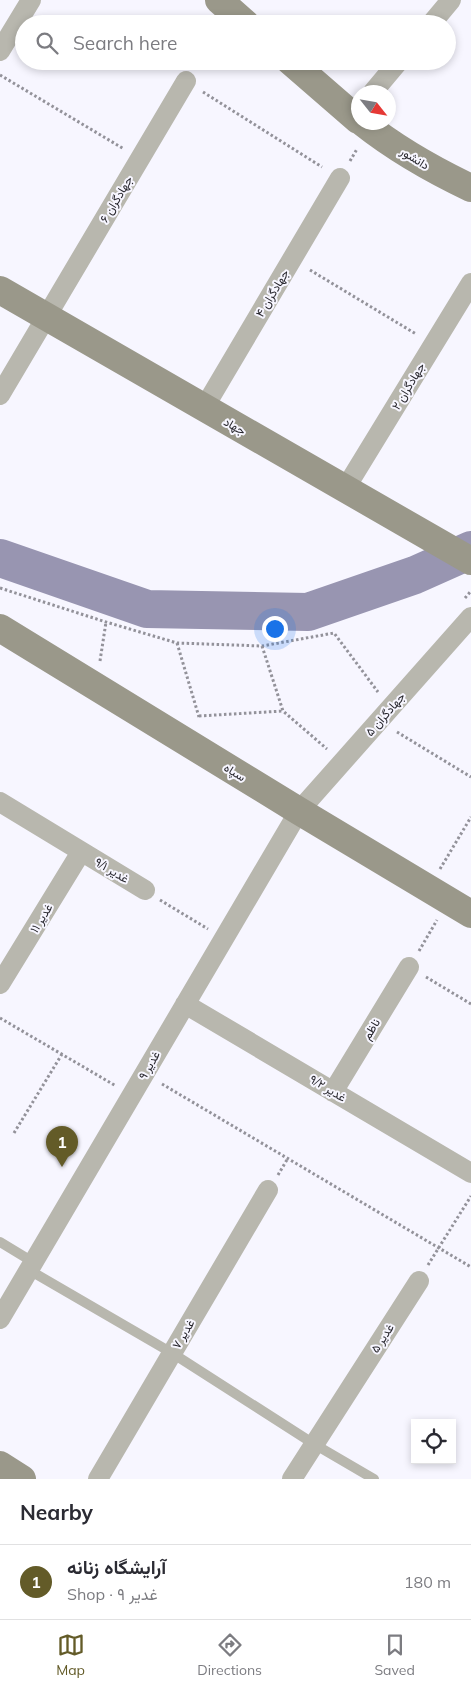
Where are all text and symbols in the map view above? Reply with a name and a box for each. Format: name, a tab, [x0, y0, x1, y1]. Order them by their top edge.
search box	[15, 15, 456, 70]
icon: search	[33, 29, 61, 57]
text: Search here	[73, 31, 177, 55]
north arrow	[351, 85, 396, 130]
street label: دانشور	[396, 143, 433, 174]
street label: جهادگران ۶	[96, 173, 137, 226]
street label: جهادگران ۴	[252, 267, 293, 320]
street label: جهادگران ۲	[388, 360, 429, 413]
street label: جهاد	[221, 414, 249, 439]
your location	[262, 616, 288, 642]
street label: جهادگران ۵	[362, 689, 409, 740]
street label: سپاه	[221, 760, 249, 785]
street label: غدیر ۹/۱	[92, 854, 132, 887]
street label: غدیر ۱۱	[26, 901, 56, 936]
street label: ناظم	[359, 1016, 384, 1043]
street label: غدیر ۹	[135, 1048, 164, 1082]
street label: غدیر ۹/۲	[306, 1071, 349, 1106]
pin: 1	[46, 1126, 78, 1167]
street label: غدیر ۷	[168, 1317, 198, 1352]
street label: غدیر ۵	[367, 1321, 398, 1356]
map controls	[411, 1419, 456, 1464]
button: locate	[411, 1419, 456, 1464]
text: Nearby	[20, 1499, 93, 1525]
text: آرایشگاه زنانه	[67, 1555, 166, 1579]
text: 1	[31, 1572, 41, 1592]
text: 180 m	[404, 1572, 451, 1592]
text: Shop · غدیر ۹	[67, 1584, 158, 1604]
tab: Map	[56, 1631, 85, 1679]
tab: Directions	[197, 1631, 262, 1679]
tab: Saved	[374, 1631, 415, 1679]

